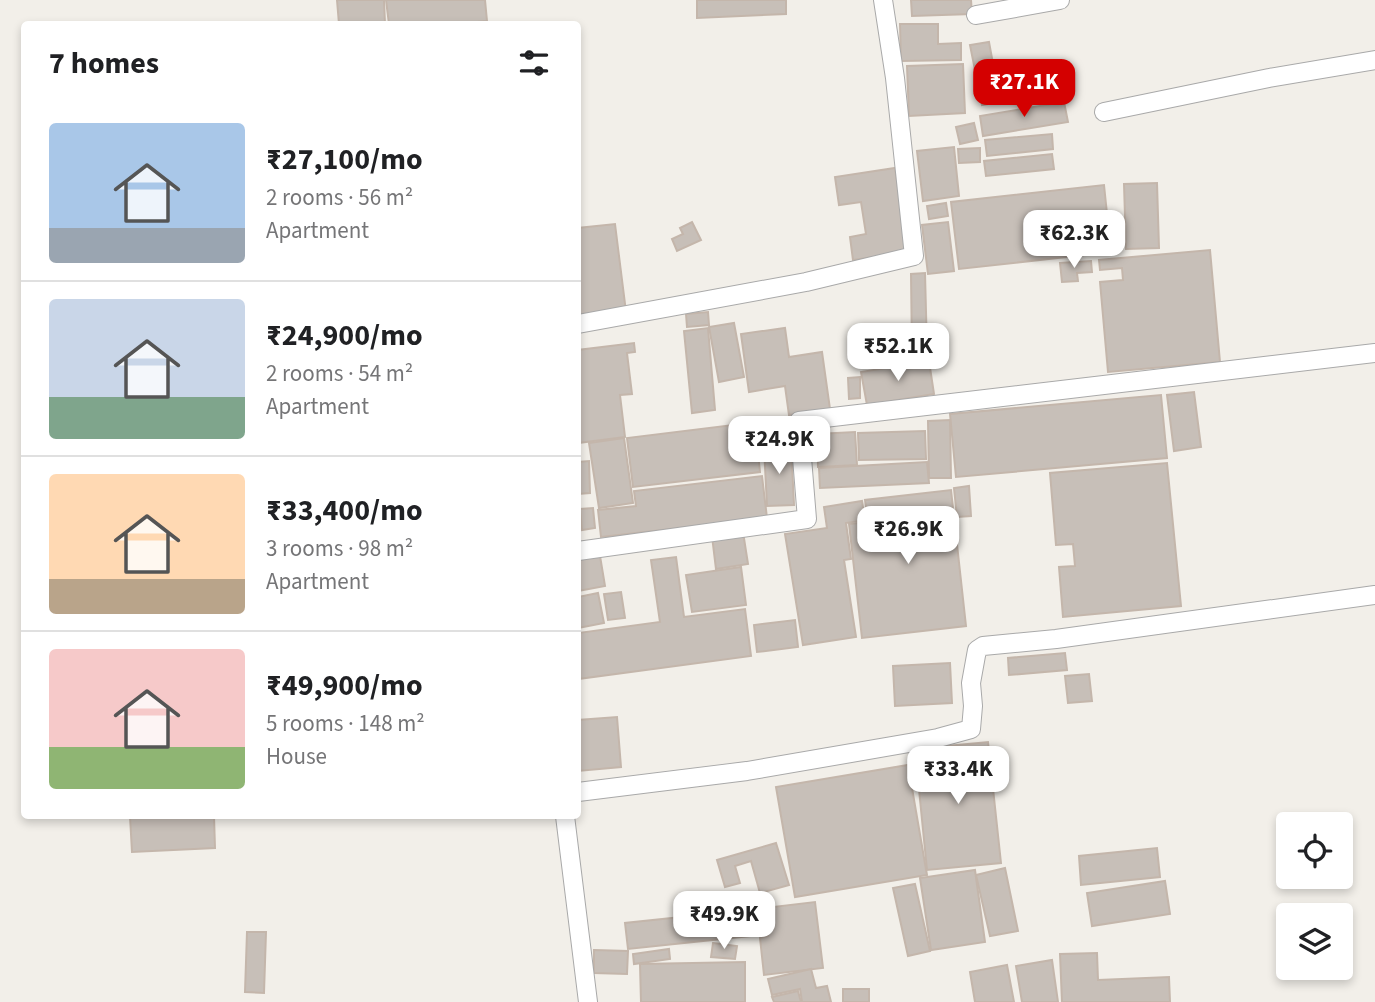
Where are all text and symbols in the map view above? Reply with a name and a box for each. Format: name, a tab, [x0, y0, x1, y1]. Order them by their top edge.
text: 7 homes	[49, 42, 159, 85]
icon: filters	[515, 44, 553, 82]
pin: ₹27.1K	[967, 60, 1081, 119]
text: ₹27.1K	[989, 65, 1059, 98]
text: ₹27,100/mo	[266, 138, 423, 181]
icon: home	[105, 151, 189, 235]
text: 2 rooms · 56 m²	[266, 181, 413, 214]
pin: ₹62.3K	[1017, 210, 1131, 270]
text: Apartment	[266, 214, 369, 247]
text: ₹62.3K	[1039, 216, 1109, 249]
text: ₹24,900/mo	[266, 314, 423, 357]
pin: ₹52.1K	[841, 324, 955, 383]
icon: home	[105, 327, 189, 411]
text: ₹52.1K	[863, 329, 933, 362]
text: 2 rooms · 54 m²	[266, 357, 413, 390]
text: Apartment	[266, 390, 369, 423]
pin: ₹24.9K	[722, 416, 836, 476]
text: ₹24.9K	[744, 422, 814, 455]
text: ₹33,400/mo	[266, 489, 423, 532]
icon: home	[105, 502, 189, 586]
pin: ₹26.9K	[851, 506, 965, 566]
text: ₹26.9K	[873, 512, 943, 545]
text: 3 rooms · 98 m²	[266, 532, 413, 565]
text: Apartment	[266, 565, 369, 598]
text: ₹49,900/mo	[266, 664, 423, 707]
icon: home	[105, 677, 189, 761]
text: 5 rooms · 148 m²	[266, 707, 425, 740]
text: House	[266, 740, 327, 773]
pin: ₹33.4K	[901, 746, 1015, 806]
text: ₹33.4K	[923, 752, 993, 785]
map controls	[1276, 812, 1353, 980]
button: locate	[1276, 812, 1353, 889]
pin: ₹49.9K	[667, 892, 781, 951]
text: ₹49.9K	[689, 897, 759, 930]
button: layers	[1276, 903, 1353, 980]

